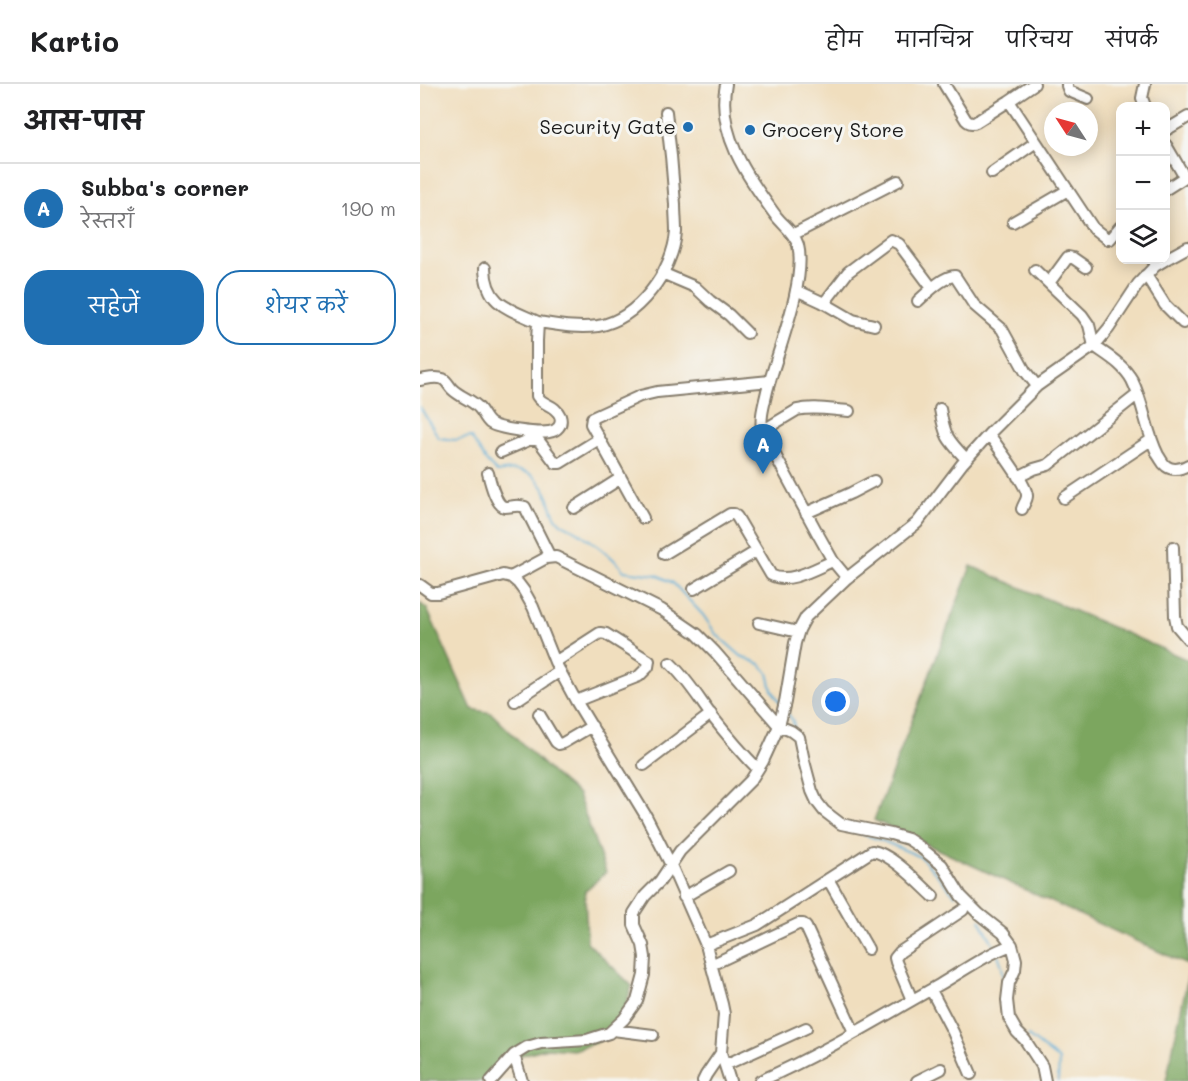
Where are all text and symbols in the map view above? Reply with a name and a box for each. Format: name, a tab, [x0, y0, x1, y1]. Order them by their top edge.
text: Kartio	[30, 23, 119, 59]
text: होम	[826, 25, 863, 52]
text: मानचित्र	[896, 25, 973, 52]
text: परिचय	[1006, 25, 1072, 52]
text: संपर्क	[1105, 25, 1158, 52]
north arrow	[1044, 102, 1098, 156]
map controls	[1116, 102, 1170, 264]
button: +	[1116, 102, 1170, 156]
text: आस-पास	[24, 103, 143, 137]
place label: Security Gate	[539, 113, 676, 139]
place label: Grocery Store	[762, 116, 904, 142]
marker: Security Gate	[681, 120, 695, 134]
marker: Grocery Store	[743, 123, 757, 137]
button: −	[1116, 156, 1170, 210]
text: Subba's corner	[81, 173, 249, 202]
text: A	[37, 195, 50, 221]
text: 190 m	[341, 195, 396, 221]
text: रेस्तराँ	[81, 207, 134, 233]
button: layers	[1116, 210, 1170, 264]
button: सहेजें	[24, 270, 204, 345]
button: शेयर करें	[216, 270, 396, 345]
pin: A	[744, 424, 782, 474]
your location	[821, 687, 850, 716]

